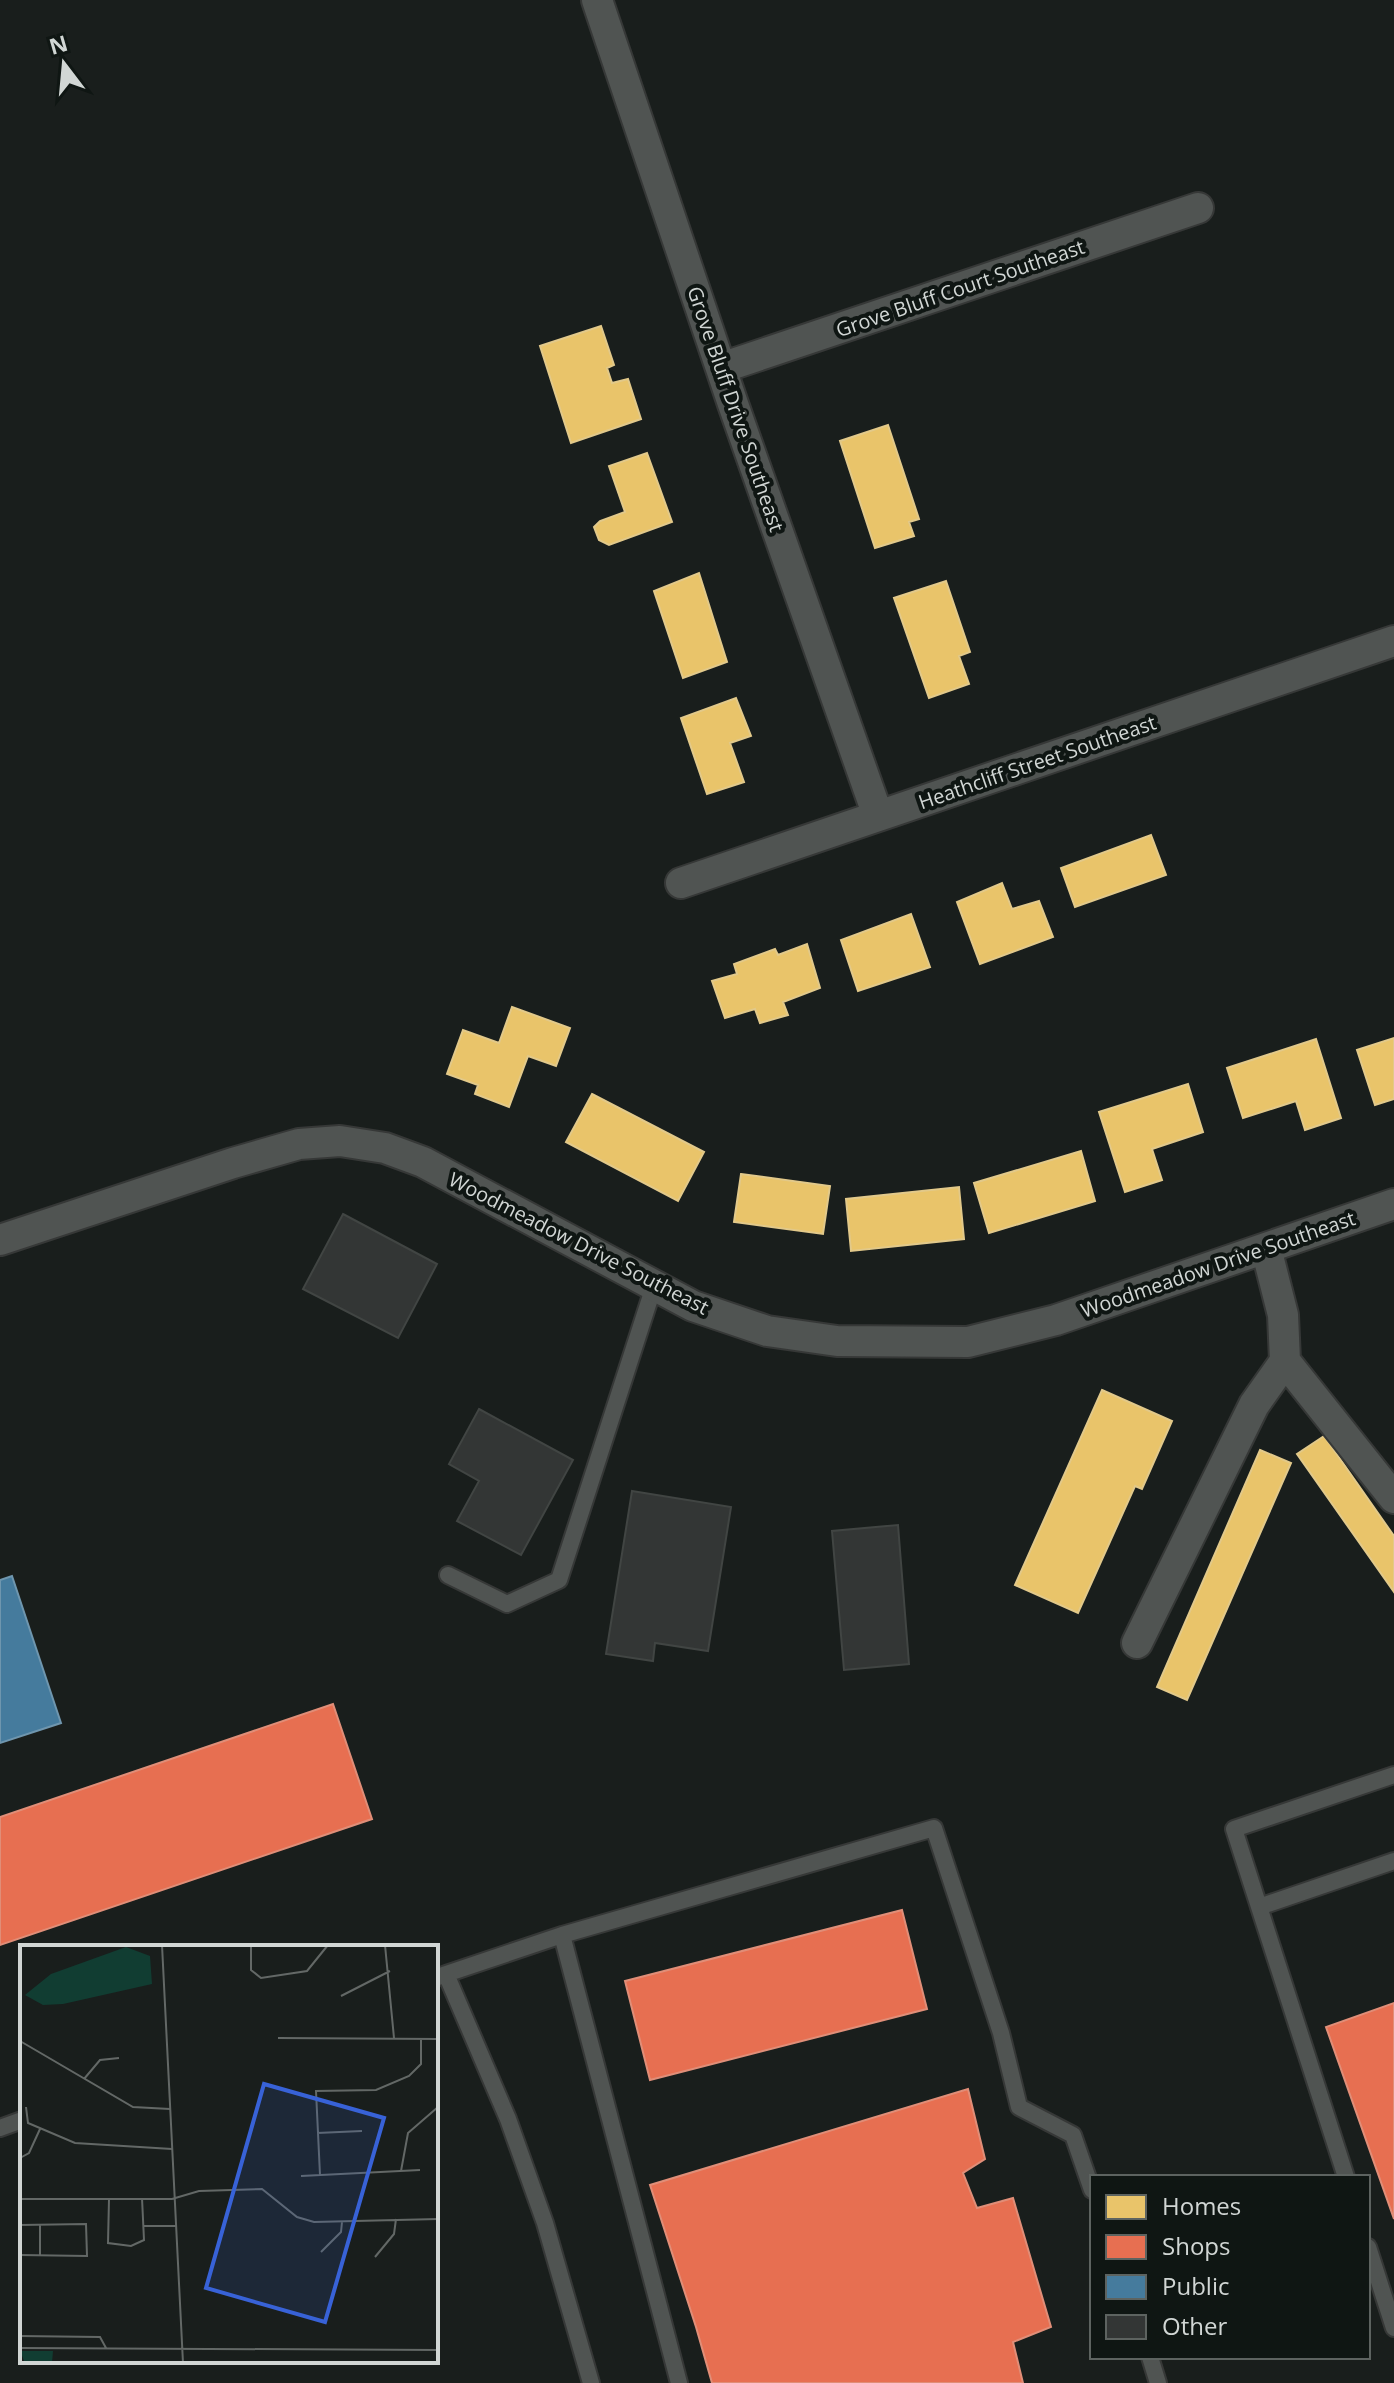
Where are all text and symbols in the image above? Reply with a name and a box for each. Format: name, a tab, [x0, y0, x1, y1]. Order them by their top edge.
north arrow	[24, 24, 104, 104]
text: N	[45, 27, 71, 61]
street label: Grove Bluff Court Southeast	[832, 233, 1088, 343]
street label: Grove Bluff Drive Southeast	[681, 283, 791, 535]
street label: Heathcliff Street Southeast	[915, 709, 1159, 815]
street label: Woodmeadow Drive Southeast	[444, 1166, 714, 1320]
street label: Woodmeadow Drive Southeast	[1077, 1204, 1359, 1324]
inset map	[20, 1945, 438, 2363]
legend	[1090, 2175, 1370, 2359]
text: Homes	[1162, 2189, 1241, 2222]
text: Shops	[1162, 2229, 1230, 2262]
text: Public	[1162, 2269, 1229, 2302]
text: Other	[1162, 2309, 1227, 2342]

